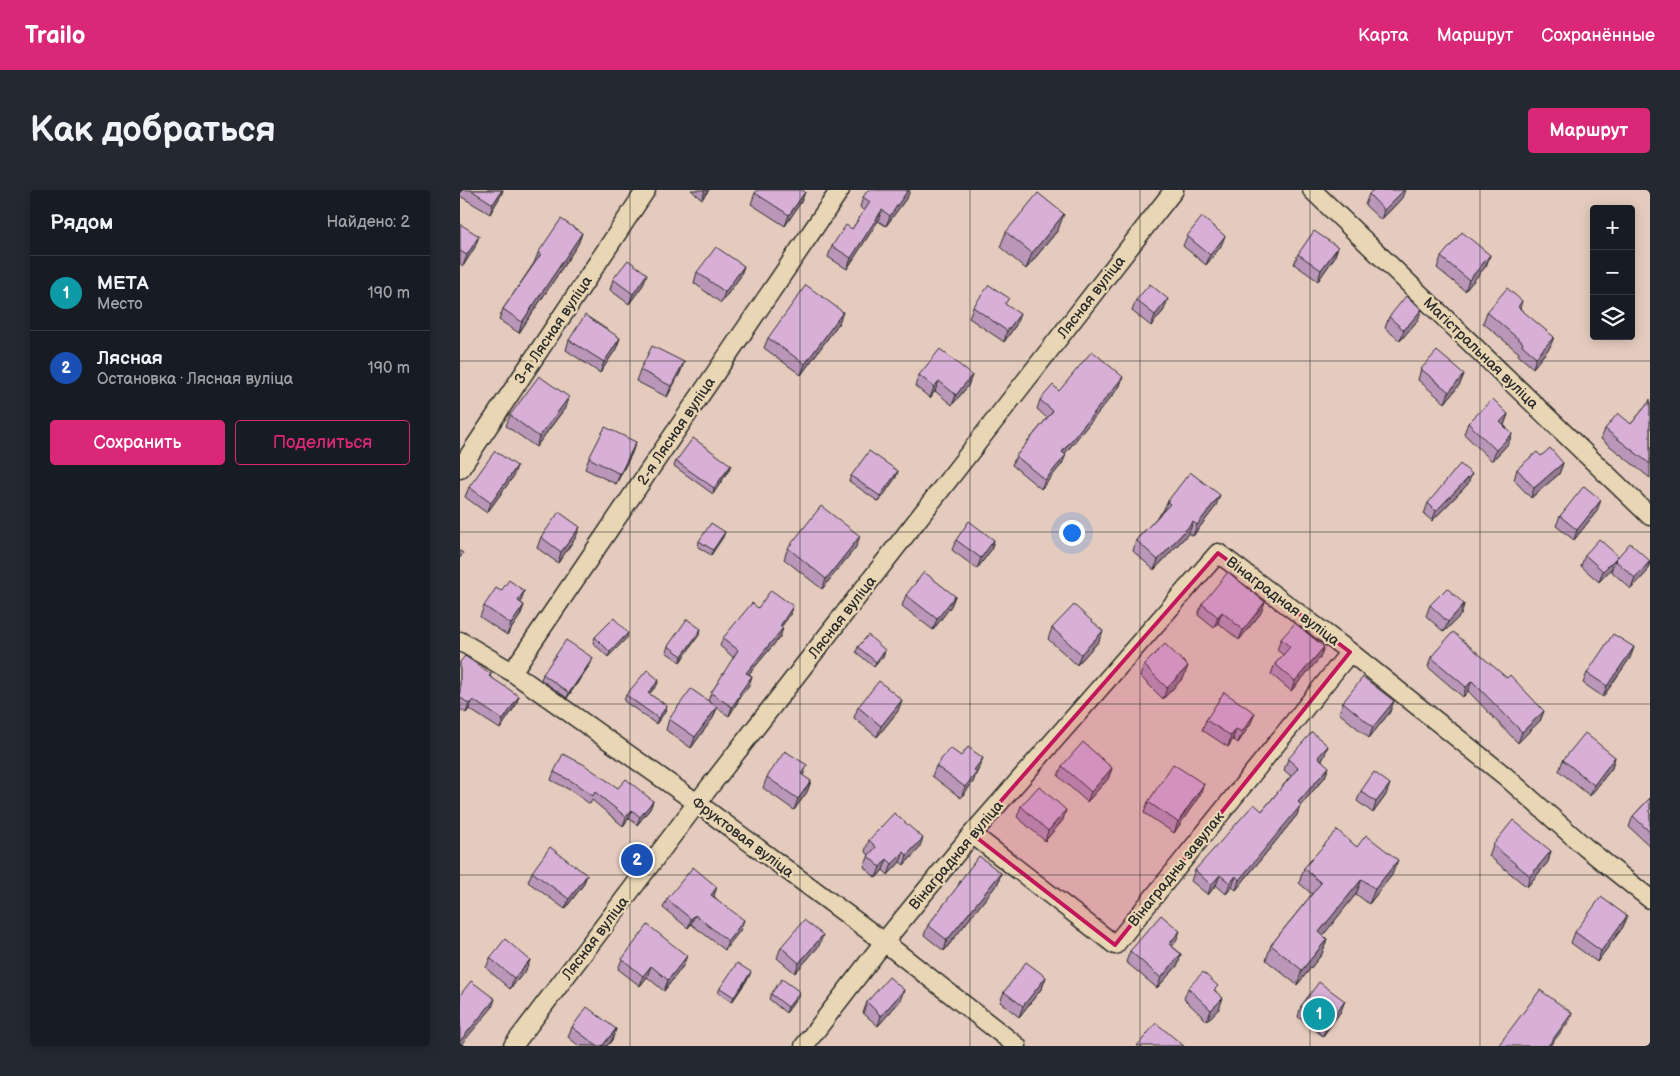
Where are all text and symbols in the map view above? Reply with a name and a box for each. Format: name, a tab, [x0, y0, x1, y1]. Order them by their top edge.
text: Trailo	[25, 21, 85, 50]
text: Карта	[1358, 25, 1409, 46]
text: Маршрут	[1437, 25, 1513, 46]
text: Сохранённые	[1541, 25, 1655, 46]
button: Маршрут	[1528, 108, 1650, 153]
text: Как добраться	[30, 109, 276, 152]
map controls	[1590, 205, 1635, 340]
button: +	[1590, 205, 1635, 250]
text: Рядом	[50, 210, 113, 235]
text: Найдено: 2	[326, 213, 410, 232]
button: −	[1590, 250, 1635, 295]
street label: Лясная вуліца	[1053, 252, 1130, 343]
text: МЕТА	[97, 272, 149, 295]
street label: 3-я Лясная вуліца	[510, 272, 597, 388]
text: 1	[63, 284, 69, 303]
text: 190 m	[368, 284, 410, 303]
street label: Магістральная вуліца	[1419, 293, 1542, 413]
text: Место	[97, 295, 143, 314]
button: layers	[1590, 295, 1635, 340]
text: Лясная	[97, 347, 163, 370]
text: 2	[61, 359, 71, 378]
text: 190 m	[368, 359, 410, 378]
text: Остановка · Лясная вуліца	[97, 370, 293, 389]
street label: 2-я Лясная вуліца	[633, 373, 720, 489]
button: Сохранить	[50, 420, 225, 465]
button: Поделиться	[235, 420, 410, 465]
your location	[1059, 520, 1085, 546]
street label: Вінаградная вуліца	[1222, 553, 1343, 650]
street label: Лясная вуліца	[804, 572, 881, 663]
street label: Фруктовая вуліца	[688, 793, 798, 882]
street label: Вінаградная вуліца	[905, 797, 1008, 914]
street label: Вінаградны завулак	[1124, 808, 1229, 931]
pin: 2	[621, 841, 653, 879]
street label: Лясная вуліца	[557, 893, 633, 985]
pin: 1	[1303, 995, 1335, 1033]

